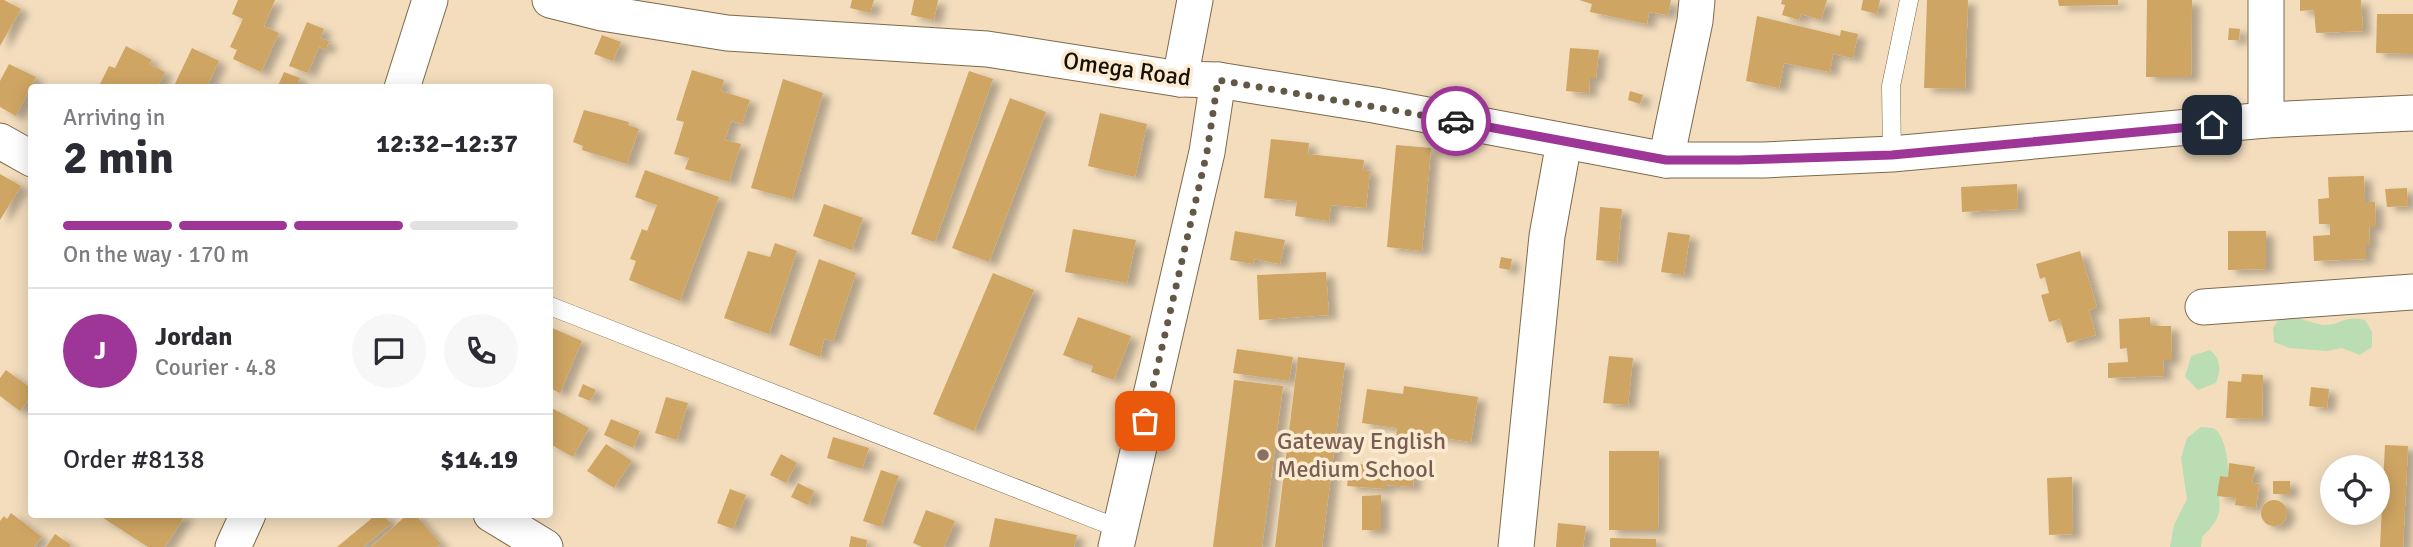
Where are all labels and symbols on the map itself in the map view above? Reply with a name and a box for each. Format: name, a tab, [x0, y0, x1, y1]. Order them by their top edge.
street label: Omega Road	[1061, 45, 1193, 93]
courier	[1421, 86, 1491, 156]
pin	[2182, 95, 2242, 155]
pin	[1115, 391, 1175, 451]
place label: Gateway English Medium School	[1277, 426, 1446, 484]
marker: Gateway English Medium School	[1255, 447, 1271, 463]

